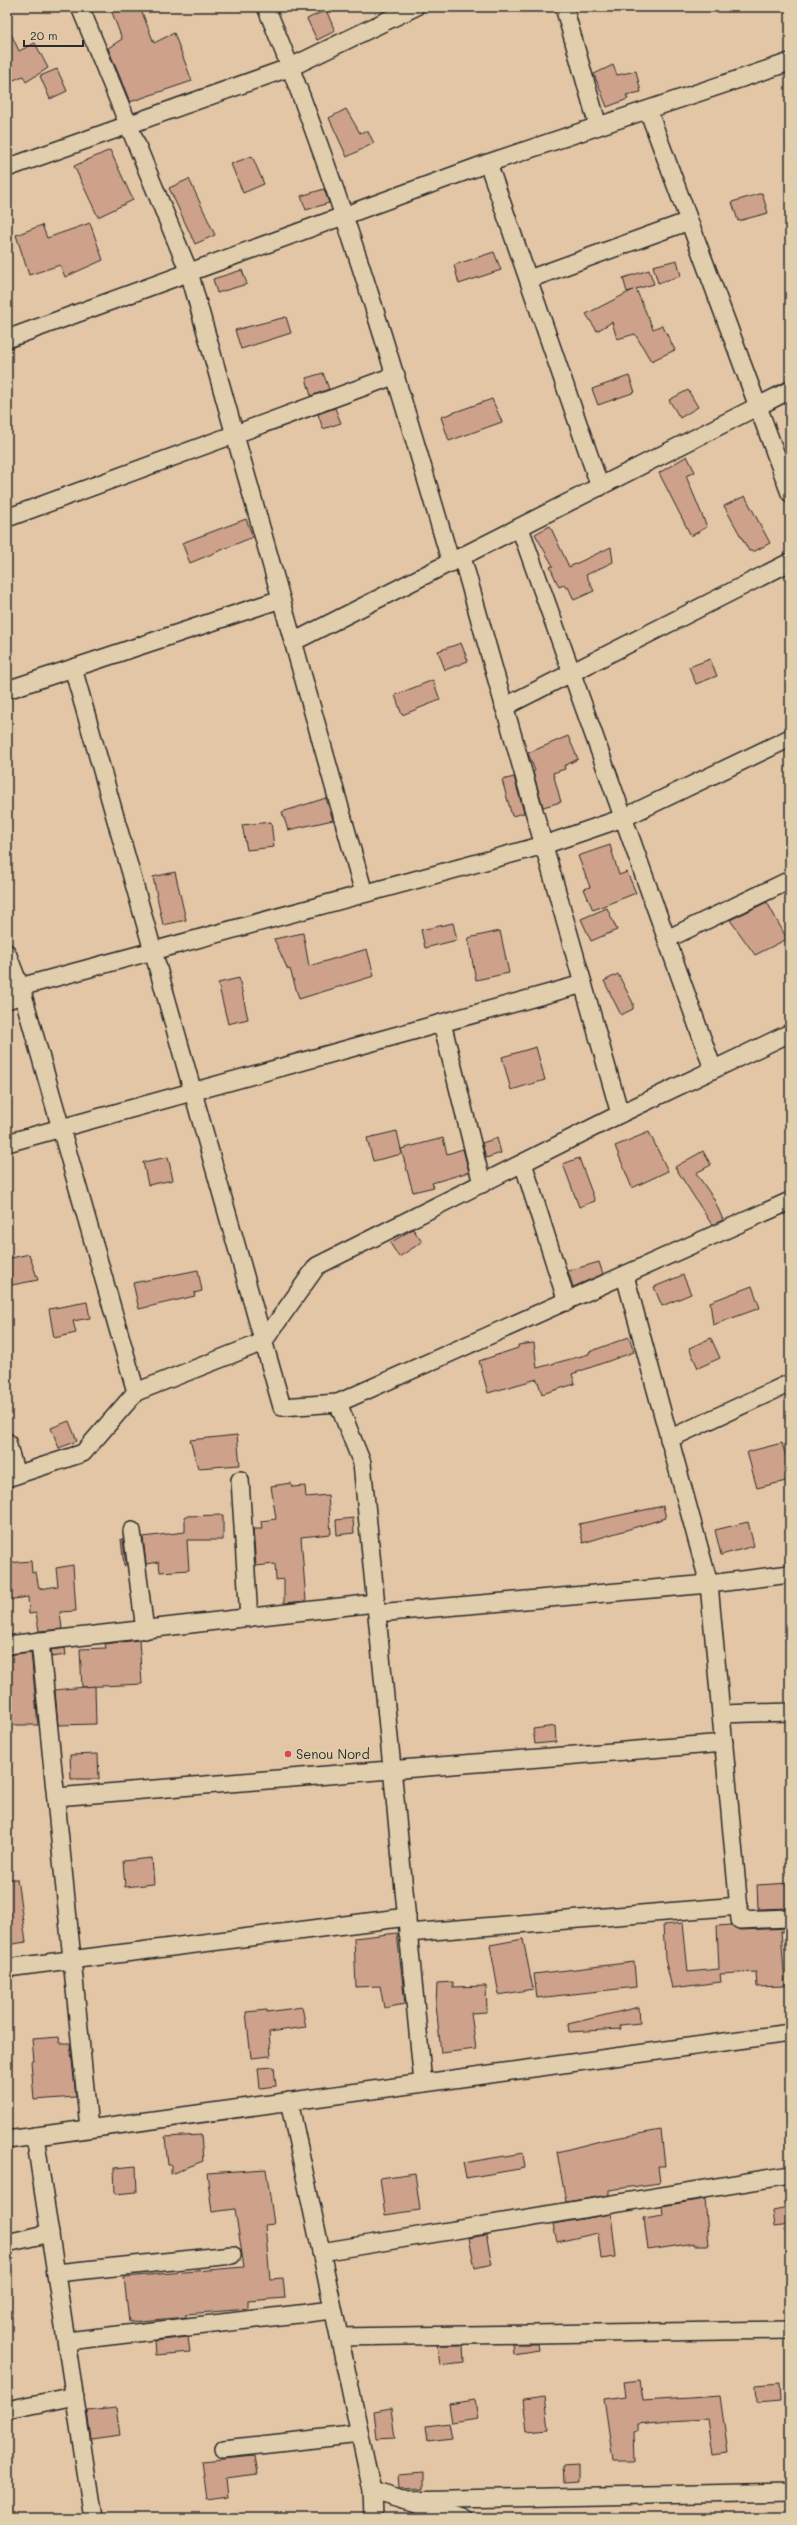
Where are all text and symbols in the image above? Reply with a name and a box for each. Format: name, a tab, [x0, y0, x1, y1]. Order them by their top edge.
scale bar	[24, 22, 83, 48]
text: 20 m	[30, 27, 58, 43]
place label: Senou Nord	[296, 1745, 370, 1762]
marker: Senou Nord	[283, 1749, 293, 1759]

